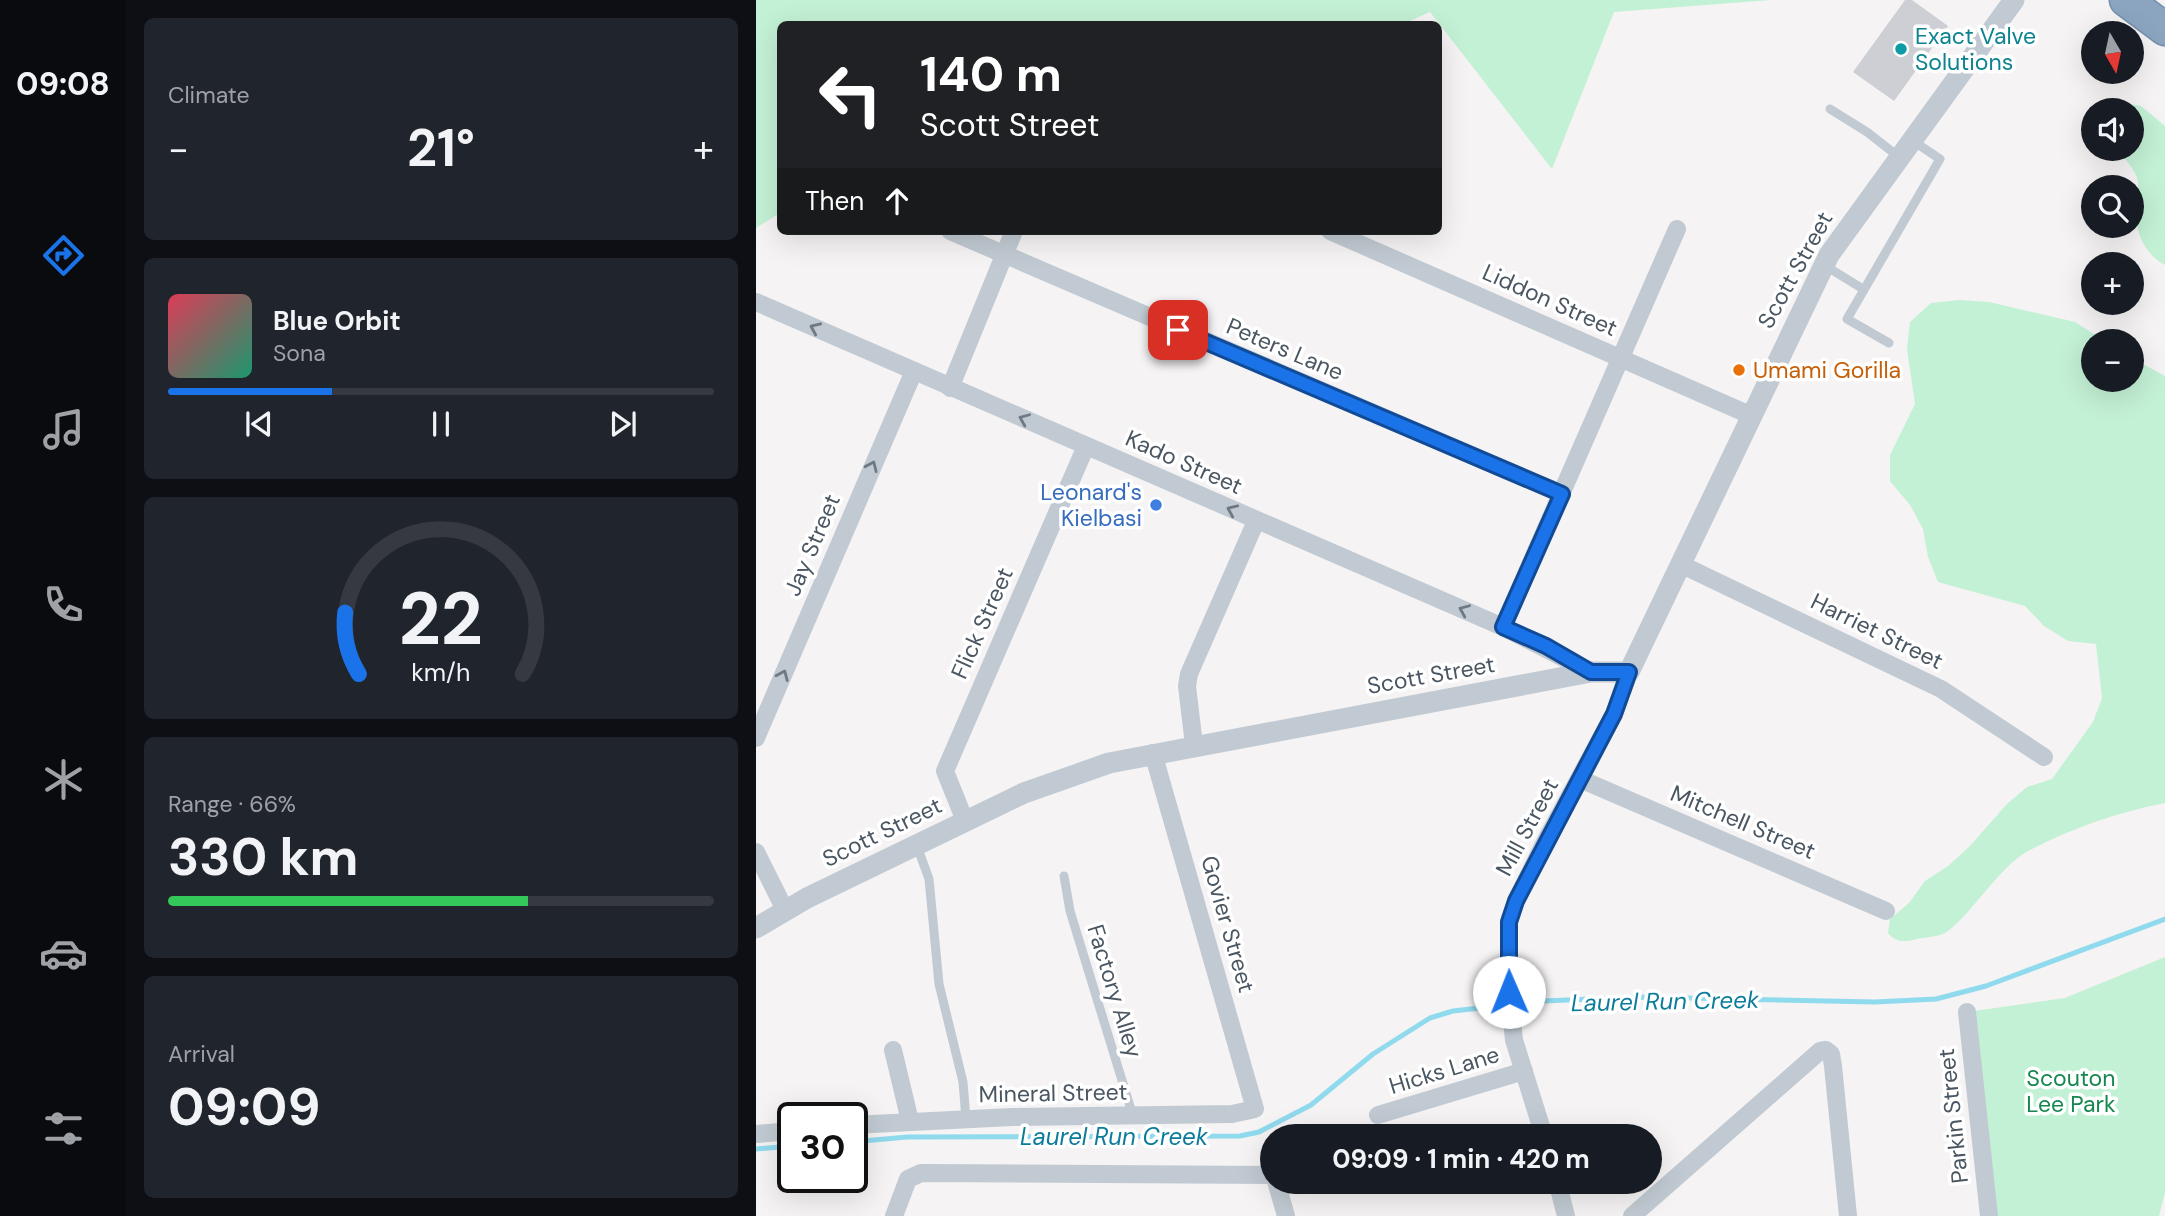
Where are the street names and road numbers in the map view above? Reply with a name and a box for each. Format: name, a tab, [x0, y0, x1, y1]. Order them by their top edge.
street label: Scott Street	[1751, 206, 1839, 334]
street label: Liddon Street	[1478, 257, 1622, 343]
street label: Peters Lane	[1222, 311, 1348, 387]
street label: Kado Street	[1121, 423, 1247, 501]
street label: Jay Street	[777, 490, 847, 600]
street label: Flick Street	[944, 563, 1020, 683]
street label: Harriet Street	[1806, 586, 1948, 676]
street label: Scott Street	[1365, 649, 1497, 701]
street label: Mill Street	[1489, 773, 1565, 881]
street label: Mitchell Street	[1666, 778, 1820, 866]
street label: Scott Street	[817, 790, 947, 874]
street label: Govier Street	[1194, 852, 1262, 996]
street label: Factory Alley	[1081, 921, 1150, 1061]
street label: Hicks Lane	[1385, 1039, 1503, 1101]
street label: Parkin Street	[1931, 1047, 1975, 1185]
street label: Mineral Street	[978, 1077, 1128, 1109]

